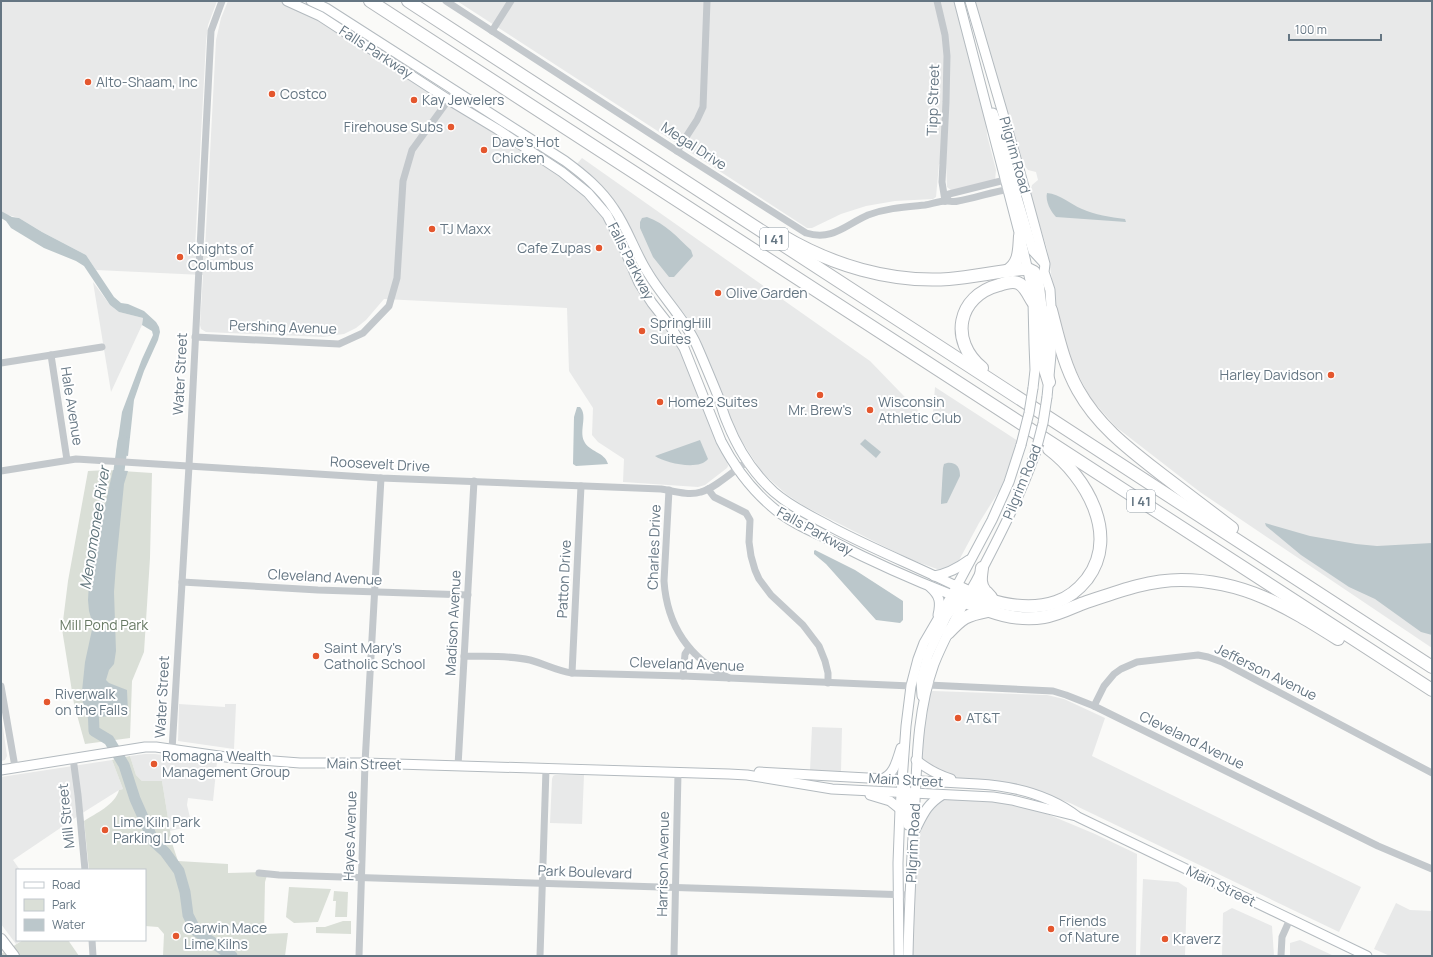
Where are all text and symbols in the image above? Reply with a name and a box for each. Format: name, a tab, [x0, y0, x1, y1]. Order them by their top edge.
scale bar	[1289, 16, 1381, 42]
street label: Falls Parkway	[336, 21, 417, 83]
text: 100 m	[1295, 21, 1327, 38]
street label: Tipp Street	[922, 63, 943, 136]
place label: Alto-Shaam, Inc	[96, 72, 198, 91]
marker: Alto-Shaam, Inc	[83, 77, 93, 87]
place label: Costco	[280, 84, 327, 103]
marker: Costco	[267, 89, 277, 99]
place label: Kay Jewelers	[422, 90, 504, 109]
marker: Kay Jewelers	[409, 95, 419, 105]
street label: Pilgrim Road	[995, 114, 1036, 196]
place label: Firehouse Subs	[344, 117, 443, 136]
street label: Megal Drive	[658, 117, 731, 174]
marker: Firehouse Subs	[446, 122, 456, 132]
place label: Dave's Hot Chicken	[492, 132, 560, 167]
marker: Dave's Hot Chicken	[479, 145, 489, 155]
place label: TJ Maxx	[440, 219, 491, 238]
street label: Falls Parkway	[604, 219, 659, 303]
marker: TJ Maxx	[427, 224, 437, 234]
road number: I 41	[760, 228, 788, 250]
place label: Cafe Zupas	[517, 238, 591, 257]
place label: Knights of Columbus	[188, 239, 254, 274]
marker: Cafe Zupas	[594, 243, 604, 253]
marker: Knights of Columbus	[175, 252, 185, 262]
place label: Olive Garden	[726, 283, 808, 302]
marker: Olive Garden	[713, 288, 723, 298]
place label: SpringHill Suites	[650, 313, 711, 348]
street label: Pershing Avenue	[229, 315, 337, 338]
marker: SpringHill Suites	[637, 326, 647, 336]
street label: Water Street	[168, 332, 191, 416]
street label: Hale Avenue	[57, 365, 88, 447]
place label: Harley Davidson	[1220, 365, 1323, 384]
marker: Harley Davidson	[1326, 370, 1336, 380]
marker: Mr. Brew's	[815, 390, 825, 400]
place label: Home2 Suites	[668, 392, 758, 411]
place label: Wisconsin Athletic Club	[878, 392, 961, 427]
marker: Home2 Suites	[655, 397, 665, 407]
place label: Mr. Brew's	[788, 400, 852, 419]
marker: Wisconsin Athletic Club	[865, 405, 875, 415]
street label: Pilgrim Road	[998, 441, 1045, 522]
street label: Roosevelt Drive	[330, 451, 430, 476]
water label: Menomonee River	[74, 462, 115, 591]
road number: I 41	[1127, 490, 1155, 512]
street label: Falls Parkway	[774, 502, 857, 560]
street label: Charles Drive	[643, 504, 664, 590]
street label: Patton Drive	[552, 539, 575, 619]
street label: Cleveland Avenue	[267, 564, 383, 589]
street label: Madison Avenue	[440, 570, 465, 676]
park label: Mill Pond Park	[60, 615, 149, 634]
place label: Saint Mary's Catholic School	[324, 638, 426, 673]
street label: Jefferson Avenue	[1212, 639, 1320, 704]
marker: Saint Mary's Catholic School	[311, 651, 321, 661]
street label: Cleveland Avenue	[629, 652, 745, 675]
street label: Water Street	[150, 655, 173, 739]
place label: Riverwalk on the Falls	[55, 684, 128, 719]
marker: Riverwalk on the Falls	[42, 697, 52, 707]
street label: Cleveland Avenue	[1137, 706, 1248, 773]
place label: AT&T	[966, 708, 1001, 727]
marker: AT&T	[953, 713, 963, 723]
place label: Romagna Wealth Management Group	[162, 746, 290, 781]
street label: Main Street	[326, 753, 402, 774]
marker: Romagna Wealth Management Group	[149, 759, 159, 769]
street label: Main Street	[868, 768, 944, 791]
street label: Mill Street	[53, 782, 78, 850]
street label: Hayes Avenue	[338, 791, 361, 881]
street label: Pilgrim Road	[901, 803, 924, 883]
street label: Harrison Avenue	[652, 811, 673, 917]
place label: Lime Kiln Park Parking Lot	[113, 812, 201, 847]
marker: Lime Kiln Park Parking Lot	[100, 825, 110, 835]
street label: Park Boulevard	[537, 860, 633, 883]
street label: Main Street	[1183, 861, 1259, 911]
legend	[16, 869, 146, 941]
text: Road	[52, 876, 80, 893]
text: Park	[52, 896, 77, 913]
place label: Friends of Nature	[1059, 911, 1119, 946]
text: Water	[52, 916, 86, 933]
place label: Garwin Mace Lime Kilns	[184, 918, 267, 953]
marker: Friends of Nature	[1046, 924, 1056, 934]
place label: Kraverz	[1173, 929, 1221, 948]
marker: Garwin Mace Lime Kilns	[171, 931, 181, 941]
marker: Kraverz	[1160, 934, 1170, 944]

